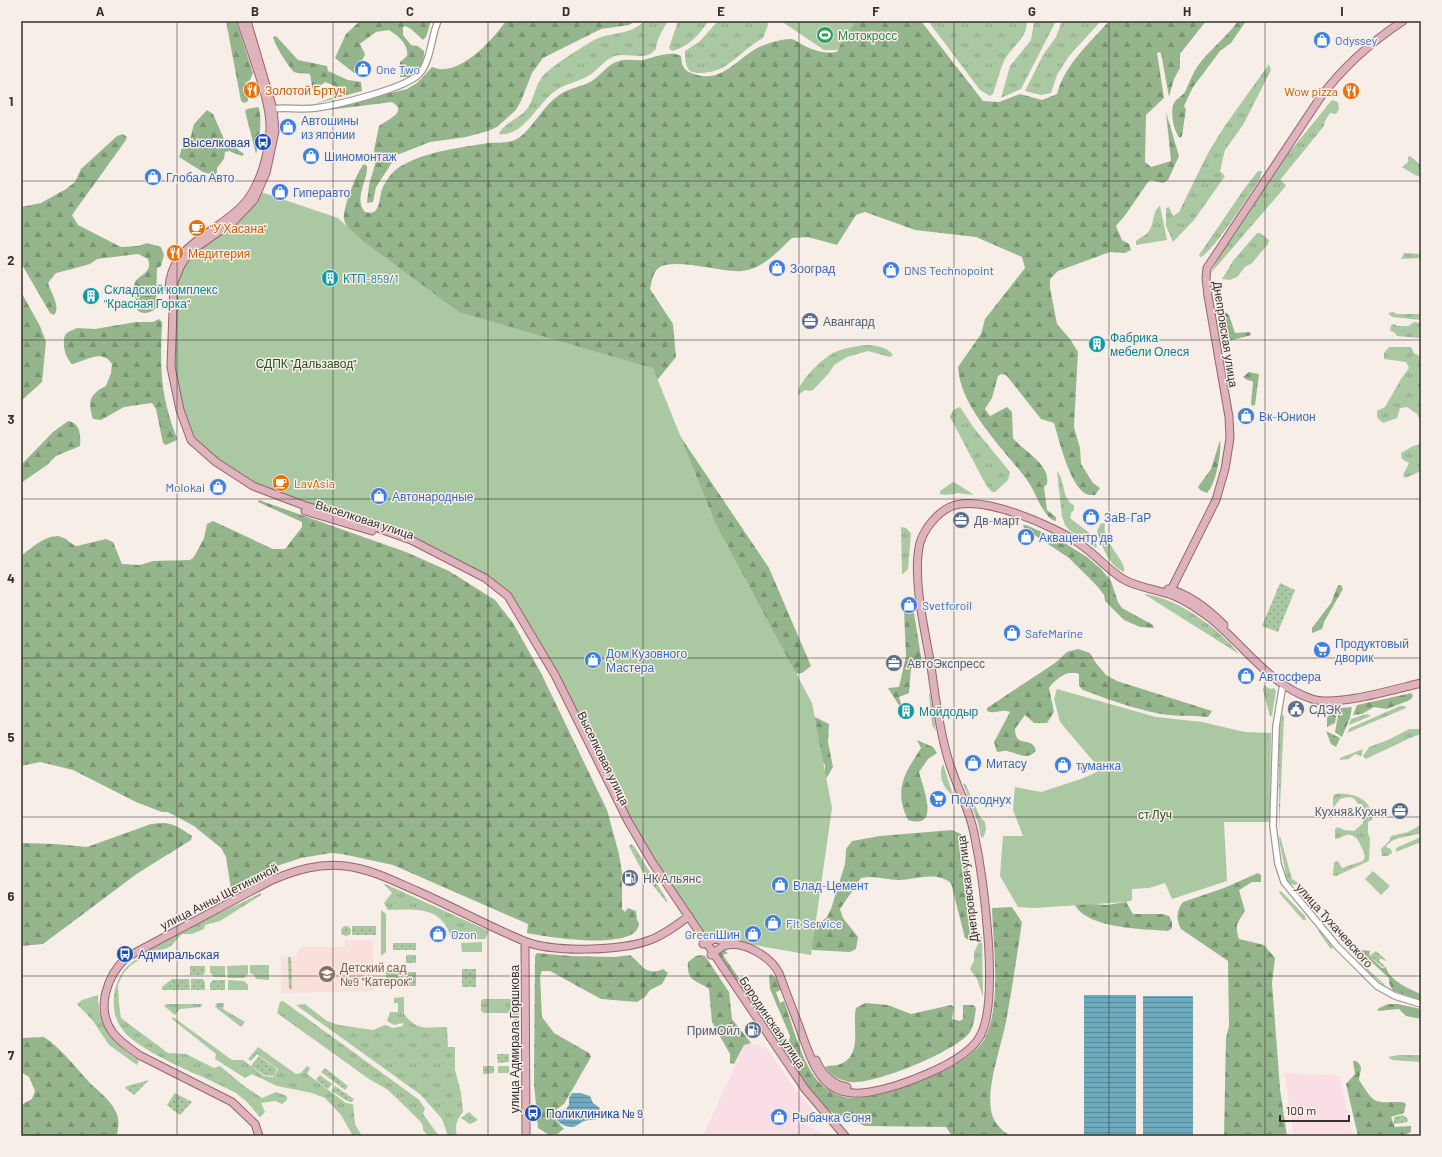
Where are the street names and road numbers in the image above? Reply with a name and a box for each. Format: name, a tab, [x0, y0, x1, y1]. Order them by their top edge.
street label: Днепровская улица	[1210, 280, 1241, 389]
street label: Выселковая улица	[314, 496, 416, 543]
street label: Выселковая улица	[574, 709, 633, 808]
street label: Днепровская улица	[953, 834, 981, 943]
street label: улица Анны Щетининой	[158, 860, 281, 933]
street label: улица Тухачевского	[1293, 880, 1377, 971]
street label: улица Адмирала Горшкова	[507, 964, 522, 1113]
street label: Бородинская улица	[736, 973, 809, 1072]

